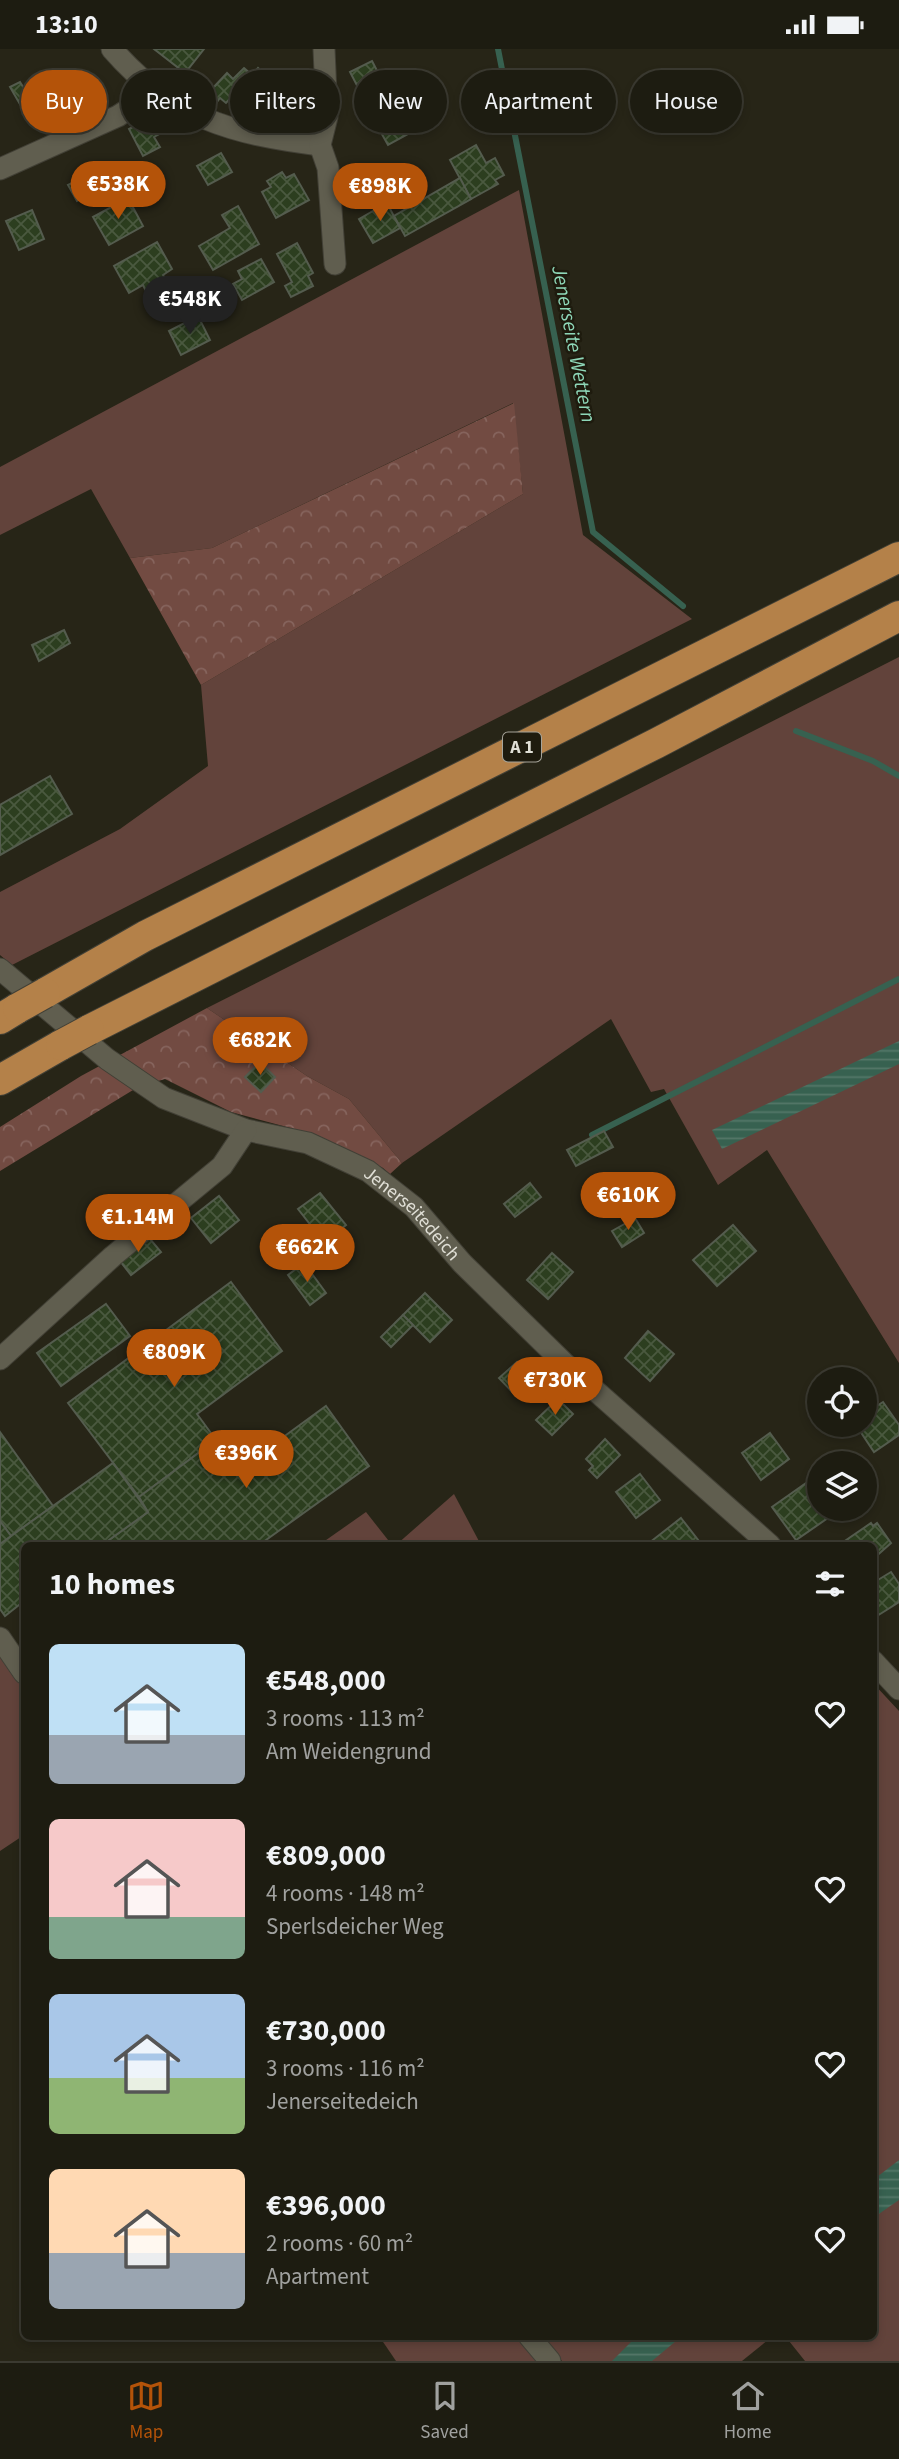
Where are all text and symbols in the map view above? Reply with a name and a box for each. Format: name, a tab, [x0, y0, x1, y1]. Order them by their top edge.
text: 13:10	[35, 6, 98, 43]
chip: Buy	[21, 70, 107, 133]
chip: Rent	[121, 70, 216, 133]
chip: Filters	[230, 70, 340, 133]
chip: New	[354, 70, 447, 133]
chip: Apartment	[461, 70, 616, 133]
chip: House	[630, 70, 742, 133]
pin: €538K	[69, 162, 167, 221]
pin: €898K	[331, 163, 429, 223]
text: €538K	[87, 167, 149, 200]
text: €898K	[349, 169, 411, 202]
water label: Jenerseite Wettern	[544, 262, 604, 425]
pin: €548K	[141, 277, 239, 336]
text: €548K	[159, 282, 221, 315]
road number: A 1	[503, 733, 541, 761]
pin: €682K	[211, 1017, 309, 1077]
text: €682K	[229, 1023, 291, 1056]
street label: Jenerseitedeich	[357, 1161, 466, 1267]
pin: €610K	[579, 1173, 677, 1232]
text: €610K	[597, 1178, 659, 1211]
pin: €1.14M	[81, 1195, 195, 1254]
text: €1.14M	[101, 1200, 175, 1233]
pin: €662K	[258, 1225, 356, 1284]
text: €662K	[276, 1230, 338, 1263]
pin: €809K	[125, 1329, 223, 1389]
text: €809K	[143, 1335, 205, 1368]
pin: €730K	[506, 1357, 604, 1417]
text: €730K	[524, 1363, 586, 1396]
map controls	[807, 1367, 877, 1521]
button: locate	[807, 1367, 877, 1437]
pin: €396K	[197, 1431, 295, 1490]
text: €396K	[215, 1436, 277, 1469]
button: layers	[807, 1451, 877, 1521]
text: 10 homes	[49, 1563, 175, 1606]
icon: filters	[811, 1565, 849, 1603]
text: €548,000	[266, 1659, 386, 1702]
icon: home	[105, 1672, 189, 1756]
icon: heart	[811, 1695, 849, 1733]
text: 3 rooms · 113 m²	[266, 1702, 425, 1735]
text: Am Weidengrund	[266, 1735, 432, 1768]
text: €809,000	[266, 1834, 386, 1877]
icon: home	[105, 1847, 189, 1931]
icon: heart	[811, 1870, 849, 1908]
text: 4 rooms · 148 m²	[266, 1877, 425, 1910]
text: Sperlsdeicher Weg	[266, 1910, 444, 1943]
text: €730,000	[266, 2009, 386, 2052]
icon: home	[105, 2022, 189, 2106]
icon: heart	[811, 2045, 849, 2083]
text: 3 rooms · 116 m²	[266, 2052, 425, 2085]
text: Jenerseitedeich	[266, 2085, 419, 2118]
text: €396,000	[266, 2184, 386, 2227]
icon: home	[105, 2197, 189, 2281]
icon: heart	[811, 2220, 849, 2258]
text: 2 rooms · 60 m²	[266, 2227, 413, 2260]
text: Apartment	[266, 2260, 369, 2293]
tab: Map	[127, 2377, 165, 2446]
tab: Saved	[420, 2377, 469, 2446]
tab: Home	[724, 2377, 772, 2446]

